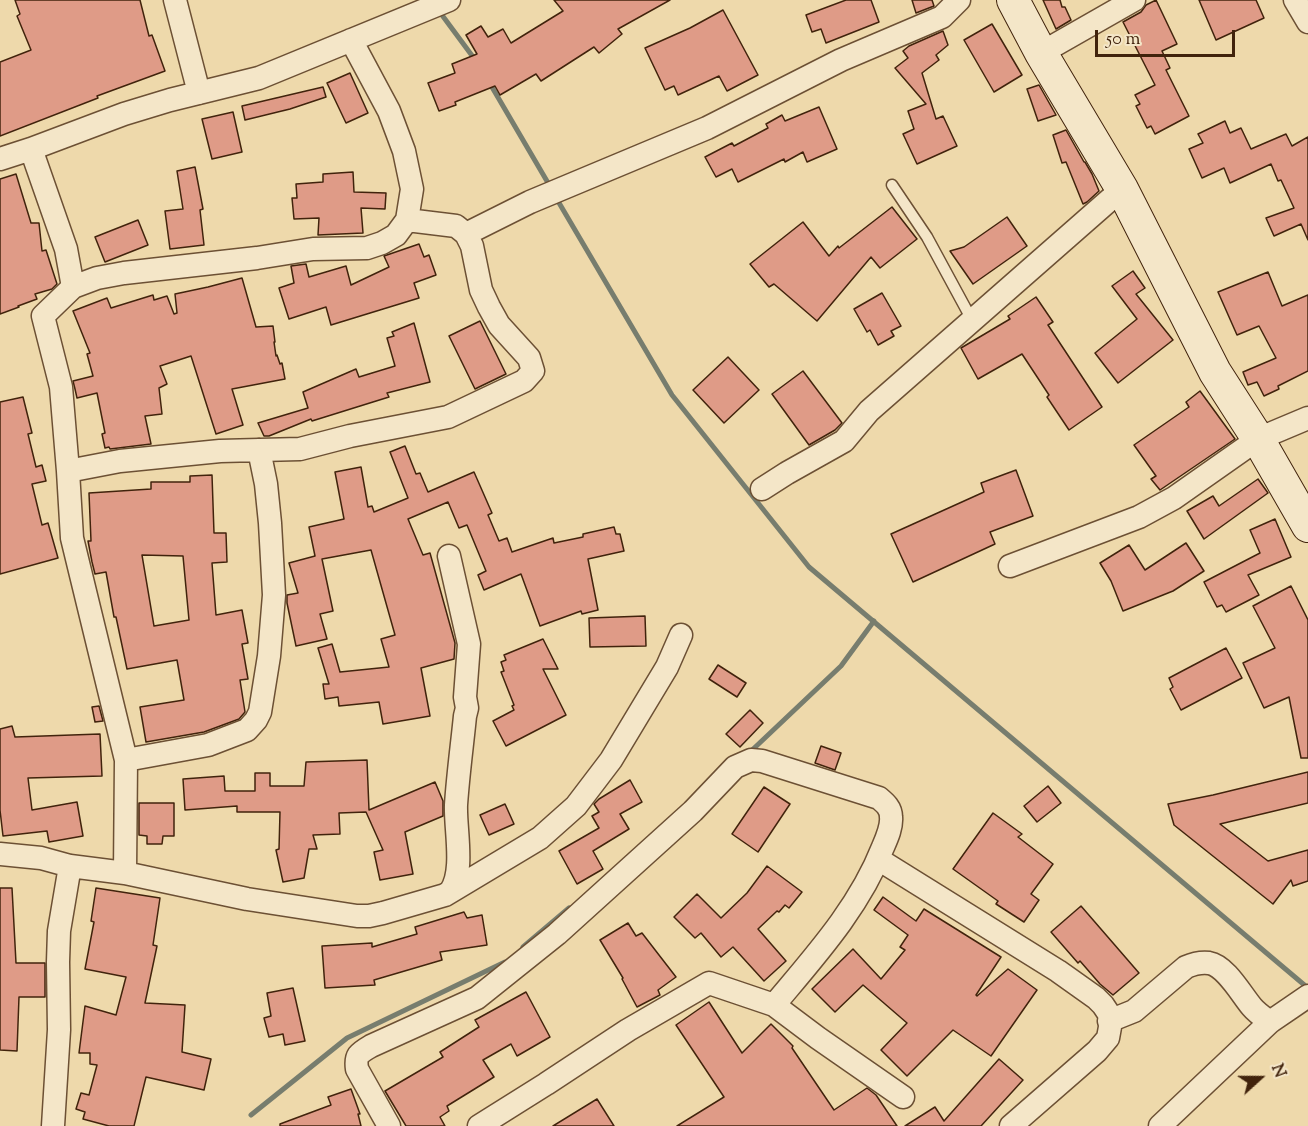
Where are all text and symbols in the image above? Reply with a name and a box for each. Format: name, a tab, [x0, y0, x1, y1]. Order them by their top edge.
scale bar	[1098, 18, 1238, 56]
text: 50 m	[1106, 27, 1140, 53]
north arrow	[1230, 1048, 1290, 1108]
text: N	[1264, 1061, 1290, 1081]

